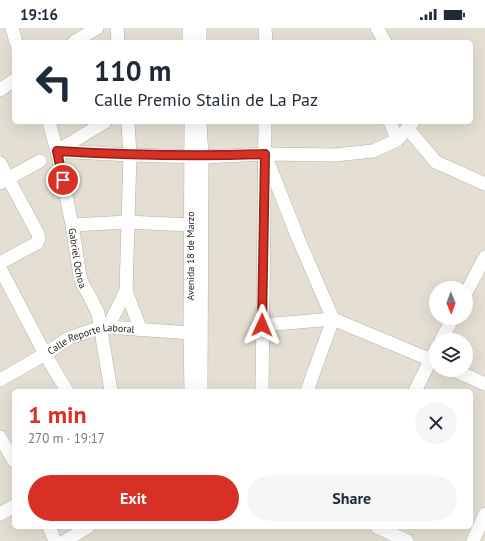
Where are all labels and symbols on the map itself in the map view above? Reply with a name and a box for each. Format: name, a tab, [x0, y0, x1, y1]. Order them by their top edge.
pin	[46, 163, 80, 197]
street label: Avenida 18 de Marzo	[184, 211, 197, 301]
street label: Gabriel Ochoa	[66, 227, 90, 291]
north arrow	[429, 281, 473, 325]
position arrow	[241, 304, 283, 346]
street label: Calle Reporte Laboral	[45, 320, 135, 357]

